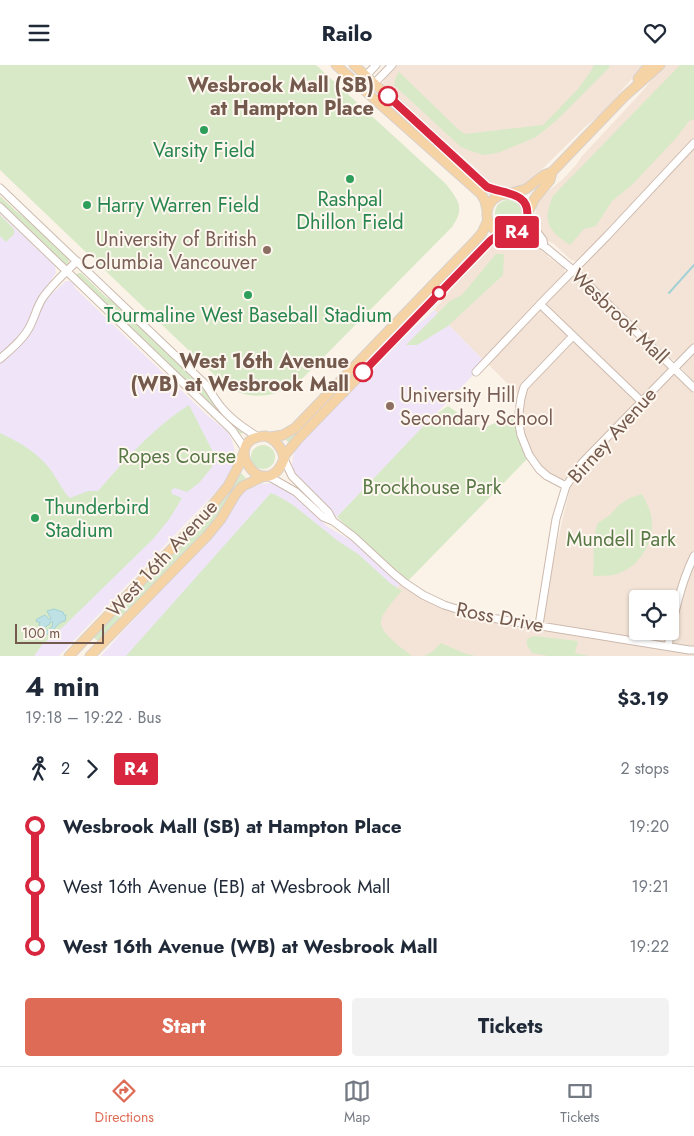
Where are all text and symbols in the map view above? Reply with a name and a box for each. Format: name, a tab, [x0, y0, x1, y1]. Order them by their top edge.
text: Railo	[321, 17, 373, 49]
icon: menu	[25, 19, 53, 47]
icon: heart	[641, 19, 669, 47]
place label: Wesbrook Mall (SB) at Hampton Place	[188, 71, 374, 123]
marker: Wesbrook Mall (SB) at Hampton Place	[378, 86, 398, 106]
marker: Varsity Field	[198, 124, 210, 136]
place label: Varsity Field	[153, 136, 255, 165]
marker: Rashpal Dhillon Field	[344, 173, 356, 185]
place label: Rashpal Dhillon Field	[296, 185, 404, 237]
place label: Harry Warren Field	[97, 191, 259, 220]
marker: Harry Warren Field	[81, 199, 93, 211]
line badge: R4	[494, 216, 540, 248]
text: R4	[505, 219, 529, 245]
place label: University of British Columbia Vancouver	[82, 225, 257, 277]
marker: University of British Columbia Vancouver	[261, 244, 273, 256]
street label: Wesbrook Mall	[564, 262, 675, 371]
unlabelled marker	[432, 286, 446, 300]
marker: Tourmaline West Baseball Stadium	[242, 289, 254, 301]
place label: Tourmaline West Baseball Stadium	[104, 301, 392, 330]
place label: West 16th Avenue (WB) at Wesbrook Mall	[131, 347, 349, 399]
marker: West 16th Avenue (WB) at Wesbrook Mall	[353, 362, 373, 382]
place label: University Hill Secondary School	[400, 381, 553, 433]
street label: Birney Avenue	[561, 381, 664, 490]
marker: University Hill Secondary School	[384, 400, 396, 412]
park label: Ropes Course	[118, 442, 236, 471]
park label: Brockhouse Park	[363, 473, 502, 502]
place label: Thunderbird Stadium	[45, 493, 149, 545]
street label: West 16th Avenue	[100, 493, 225, 624]
marker: Thunderbird Stadium	[29, 512, 41, 524]
park label: Mundell Park	[566, 525, 676, 554]
map controls	[629, 590, 679, 640]
button: locate	[629, 590, 679, 640]
street label: Ross Drive	[454, 595, 546, 640]
scale bar	[15, 621, 104, 644]
text: 100 m	[22, 623, 60, 643]
text: 4 min	[25, 666, 100, 707]
text: $3.19	[617, 685, 669, 712]
text: 19:18 – 19:22 · Bus	[25, 706, 161, 729]
icon: walk	[25, 755, 53, 783]
icon: forward	[78, 755, 106, 783]
text: R4	[124, 756, 148, 782]
text: 2	[61, 757, 70, 780]
text: 2 stops	[621, 757, 669, 780]
text: Wesbrook Mall (SB) at Hampton Place	[63, 813, 402, 840]
text: 19:20	[629, 815, 669, 838]
text: West 16th Avenue (EB) at Wesbrook Mall	[63, 873, 390, 900]
text: 19:21	[631, 875, 669, 898]
text: West 16th Avenue (WB) at Wesbrook Mall	[63, 933, 438, 960]
text: 19:22	[630, 935, 669, 958]
button: Start	[25, 998, 342, 1056]
button: Tickets	[352, 998, 669, 1056]
tab: Directions	[95, 1077, 154, 1127]
tab: Map	[343, 1077, 371, 1127]
tab: Tickets	[560, 1077, 599, 1127]

